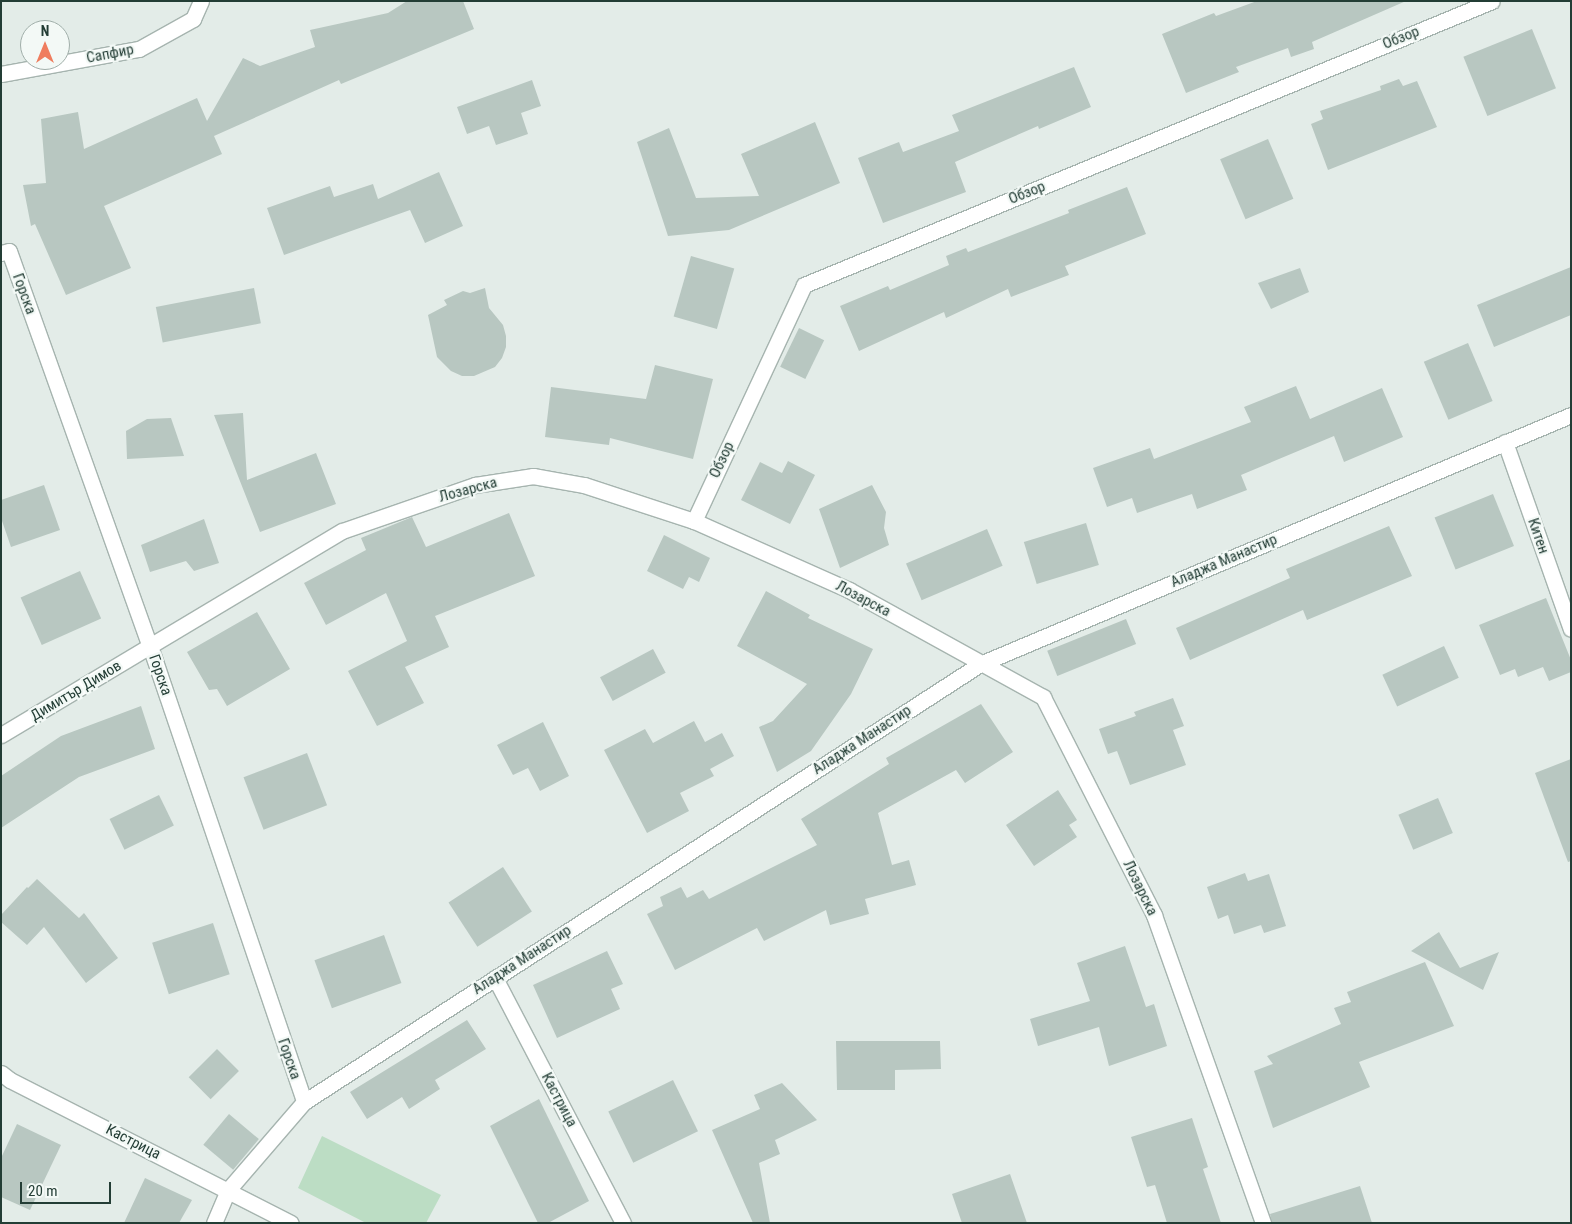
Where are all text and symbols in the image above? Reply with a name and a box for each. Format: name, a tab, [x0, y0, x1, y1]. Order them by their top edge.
north arrow	[20, 20, 70, 70]
text: N	[41, 23, 49, 39]
street label: Обзор	[1380, 23, 1422, 53]
street label: Сапфир	[85, 41, 135, 67]
street label: Обзор	[1006, 178, 1048, 208]
street label: Горска	[8, 271, 40, 317]
street label: Обзор	[706, 439, 738, 481]
street label: Лозарска	[437, 474, 499, 506]
street label: Китен	[1524, 516, 1552, 556]
street label: Аладжа Манастир	[1168, 530, 1280, 592]
street label: Лозарска	[833, 577, 893, 621]
street label: Горска	[145, 652, 175, 698]
street label: Димитър Димов	[27, 657, 125, 725]
street label: Аладжа Манастир	[809, 701, 915, 779]
street label: Лозарска	[1119, 857, 1161, 919]
street label: Аладжа Манастир	[469, 921, 575, 999]
street label: Горска	[274, 1036, 304, 1082]
street label: Кастрица	[537, 1070, 581, 1130]
street label: Кастрица	[103, 1121, 163, 1163]
scale bar	[22, 1172, 114, 1204]
text: 20 m	[28, 1182, 58, 1200]

